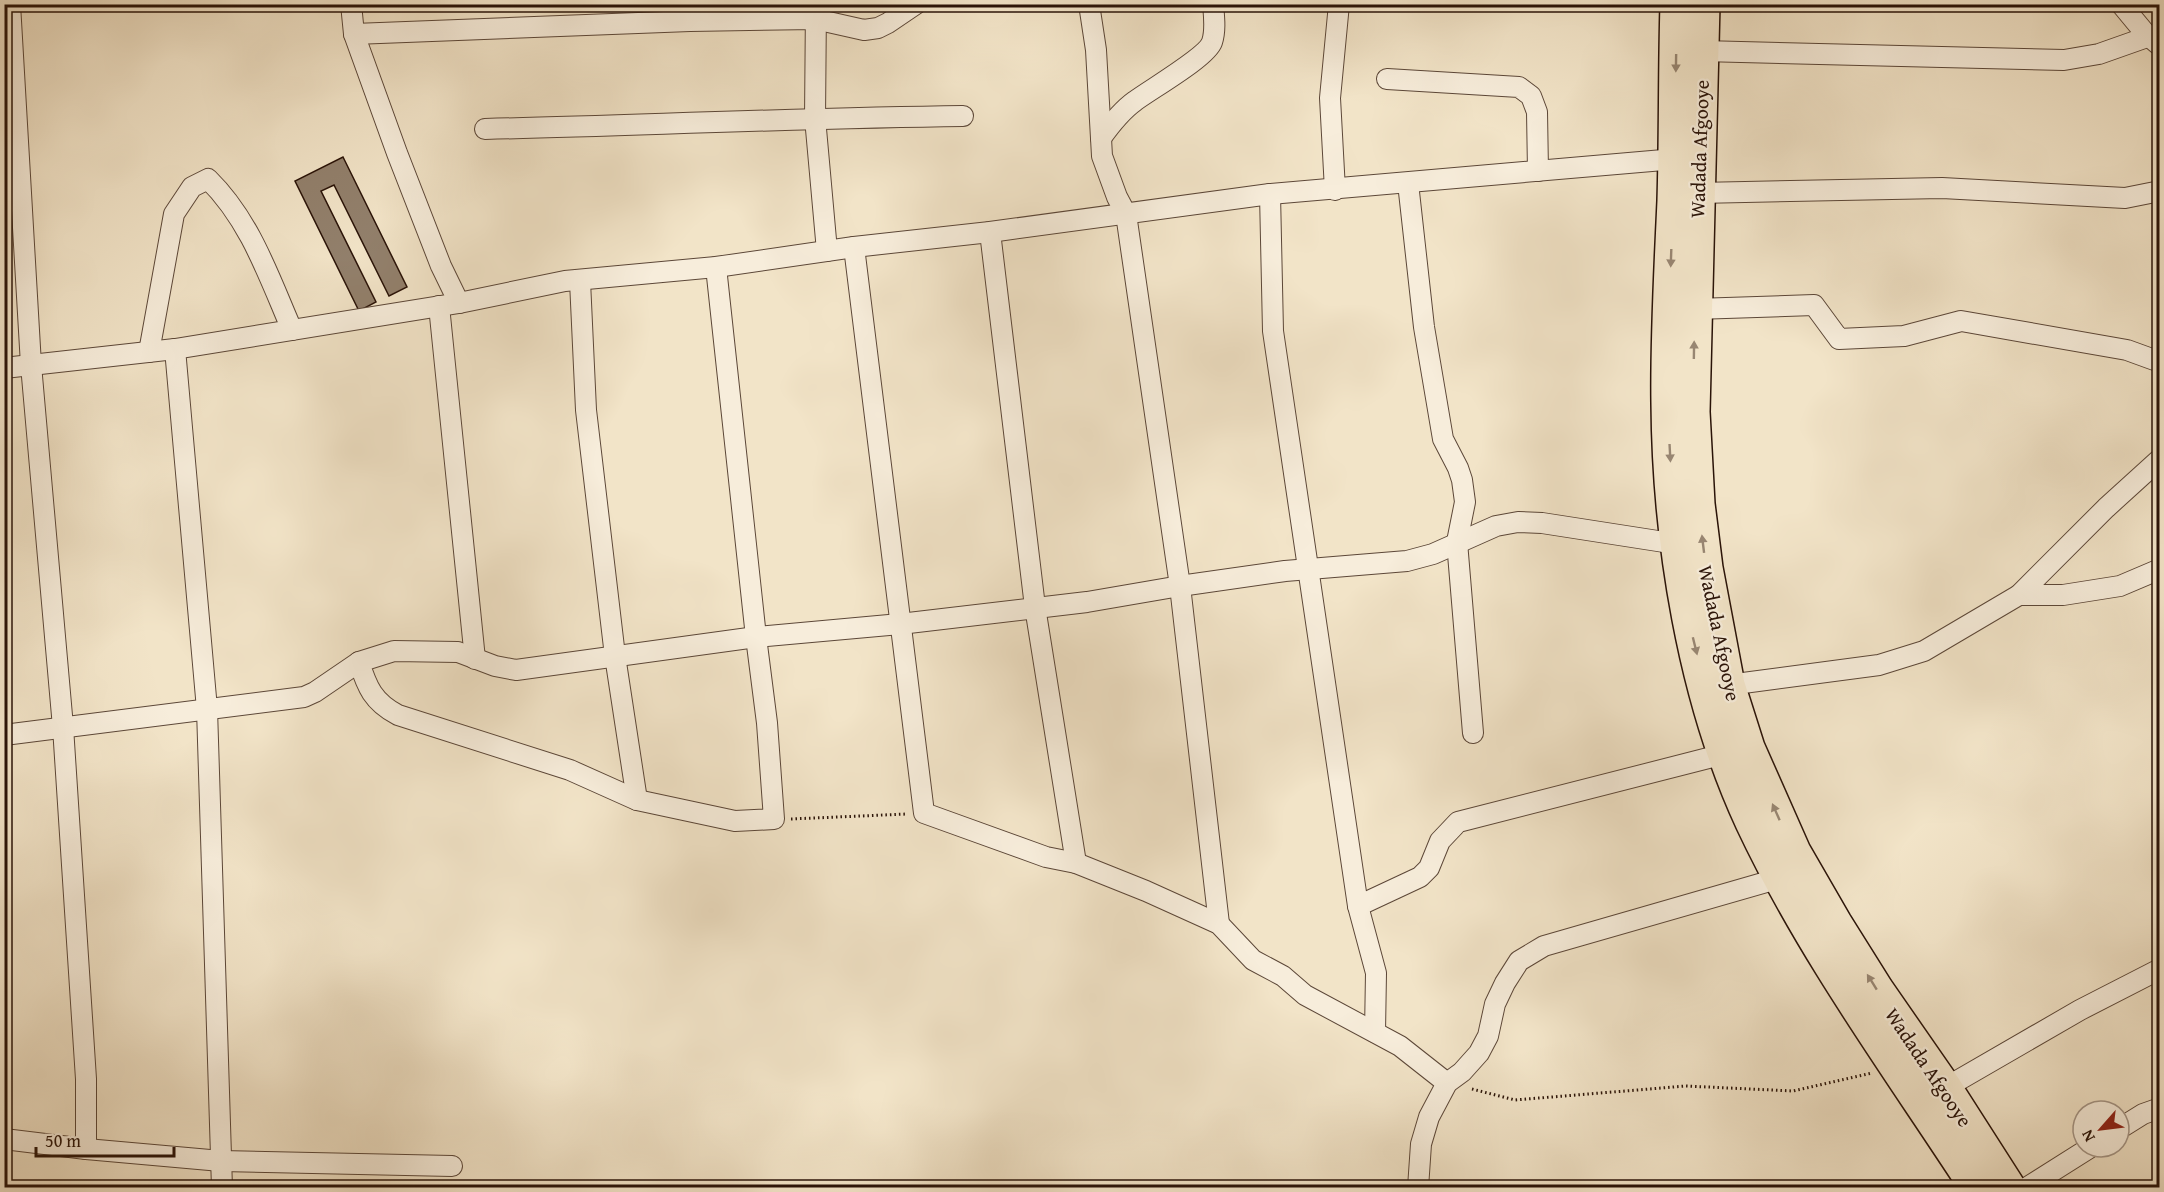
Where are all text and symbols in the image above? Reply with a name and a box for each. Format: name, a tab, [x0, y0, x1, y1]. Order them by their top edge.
one-way arrow	[1671, 53, 1681, 72]
street label: Wadada Afgooye	[1682, 79, 1716, 219]
one-way arrow	[1667, 248, 1676, 267]
one-way arrow	[1690, 340, 1699, 359]
one-way arrow	[1666, 443, 1675, 462]
one-way arrow	[1698, 535, 1707, 554]
street label: Wadada Afgooye	[1691, 562, 1749, 704]
one-way arrow	[1691, 637, 1701, 655]
one-way arrow	[1771, 803, 1781, 821]
one-way arrow	[1866, 974, 1877, 990]
street label: Wadada Afgooye	[1878, 1002, 1980, 1132]
north arrow	[2071, 1099, 2131, 1159]
scale bar	[36, 1120, 174, 1158]
text: N	[2075, 1125, 2101, 1146]
text: 50 m	[45, 1127, 81, 1154]

